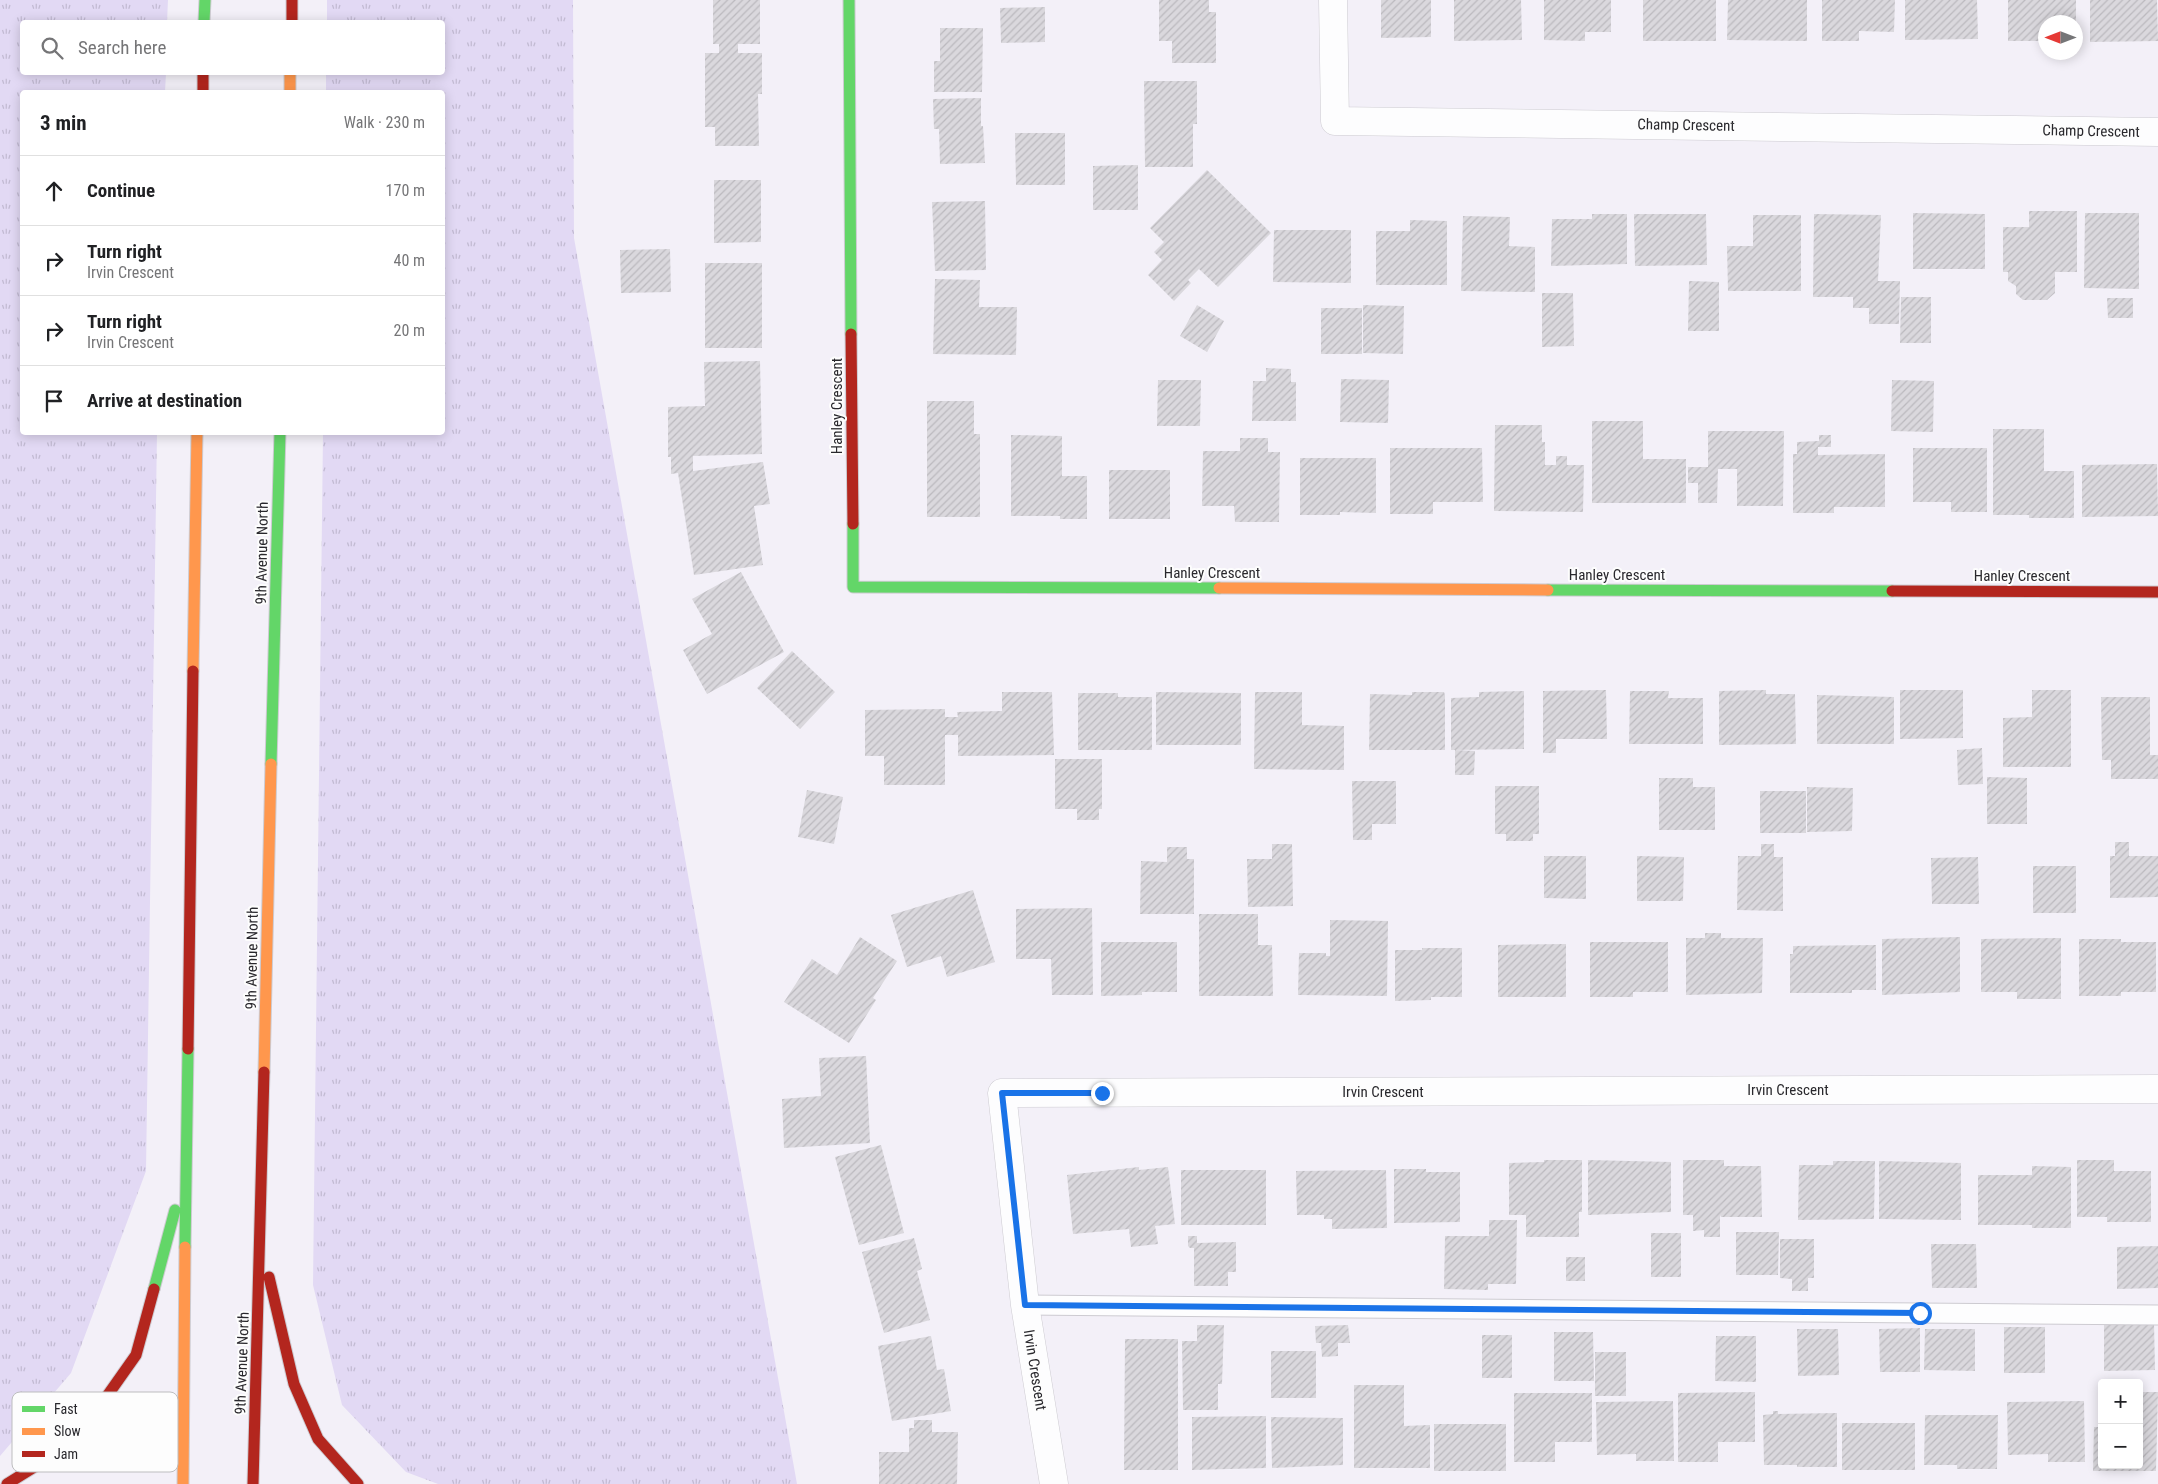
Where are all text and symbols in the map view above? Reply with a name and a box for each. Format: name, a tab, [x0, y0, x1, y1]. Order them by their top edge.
north arrow	[2038, 15, 2083, 60]
search box	[20, 20, 445, 75]
icon: search	[38, 34, 66, 62]
text: Search here	[78, 36, 166, 59]
text: 3 min	[40, 111, 87, 135]
text: Walk · 230 m	[344, 113, 425, 132]
street label: Champ Crescent	[1637, 115, 1735, 135]
street label: Champ Crescent	[2042, 121, 2140, 141]
icon: ahead	[40, 177, 68, 205]
text: Continue	[87, 179, 155, 202]
text: 170 m	[386, 181, 425, 200]
text: Turn right	[87, 240, 162, 263]
icon: right	[40, 247, 68, 275]
text: 40 m	[393, 251, 425, 270]
text: Irvin Crescent	[87, 263, 174, 282]
text: Turn right	[87, 310, 162, 333]
icon: right	[40, 317, 68, 345]
text: 20 m	[393, 321, 425, 340]
text: Irvin Crescent	[87, 333, 174, 352]
street label: Hanley Crescent	[828, 358, 846, 454]
icon: arrive	[40, 387, 68, 415]
text: Arrive at destination	[87, 389, 242, 412]
street label: 9th Avenue North	[252, 502, 272, 604]
street label: Hanley Crescent	[1164, 564, 1260, 582]
street label: Hanley Crescent	[1569, 566, 1665, 584]
street label: Hanley Crescent	[1974, 567, 2070, 585]
street label: 9th Avenue North	[242, 907, 262, 1009]
street label: Irvin Crescent	[1747, 1081, 1829, 1099]
route end	[1091, 1082, 1114, 1105]
street label: Irvin Crescent	[1342, 1083, 1424, 1101]
route start	[1909, 1302, 1932, 1325]
street label: 9th Avenue North	[231, 1311, 253, 1415]
street label: Irvin Crescent	[1020, 1328, 1050, 1412]
map controls	[2098, 1379, 2143, 1469]
button: +	[2098, 1379, 2143, 1424]
legend	[12, 1392, 178, 1472]
text: Fast	[54, 1401, 78, 1417]
text: Slow	[54, 1423, 81, 1439]
button: −	[2098, 1424, 2143, 1469]
text: Jam	[54, 1446, 78, 1462]

